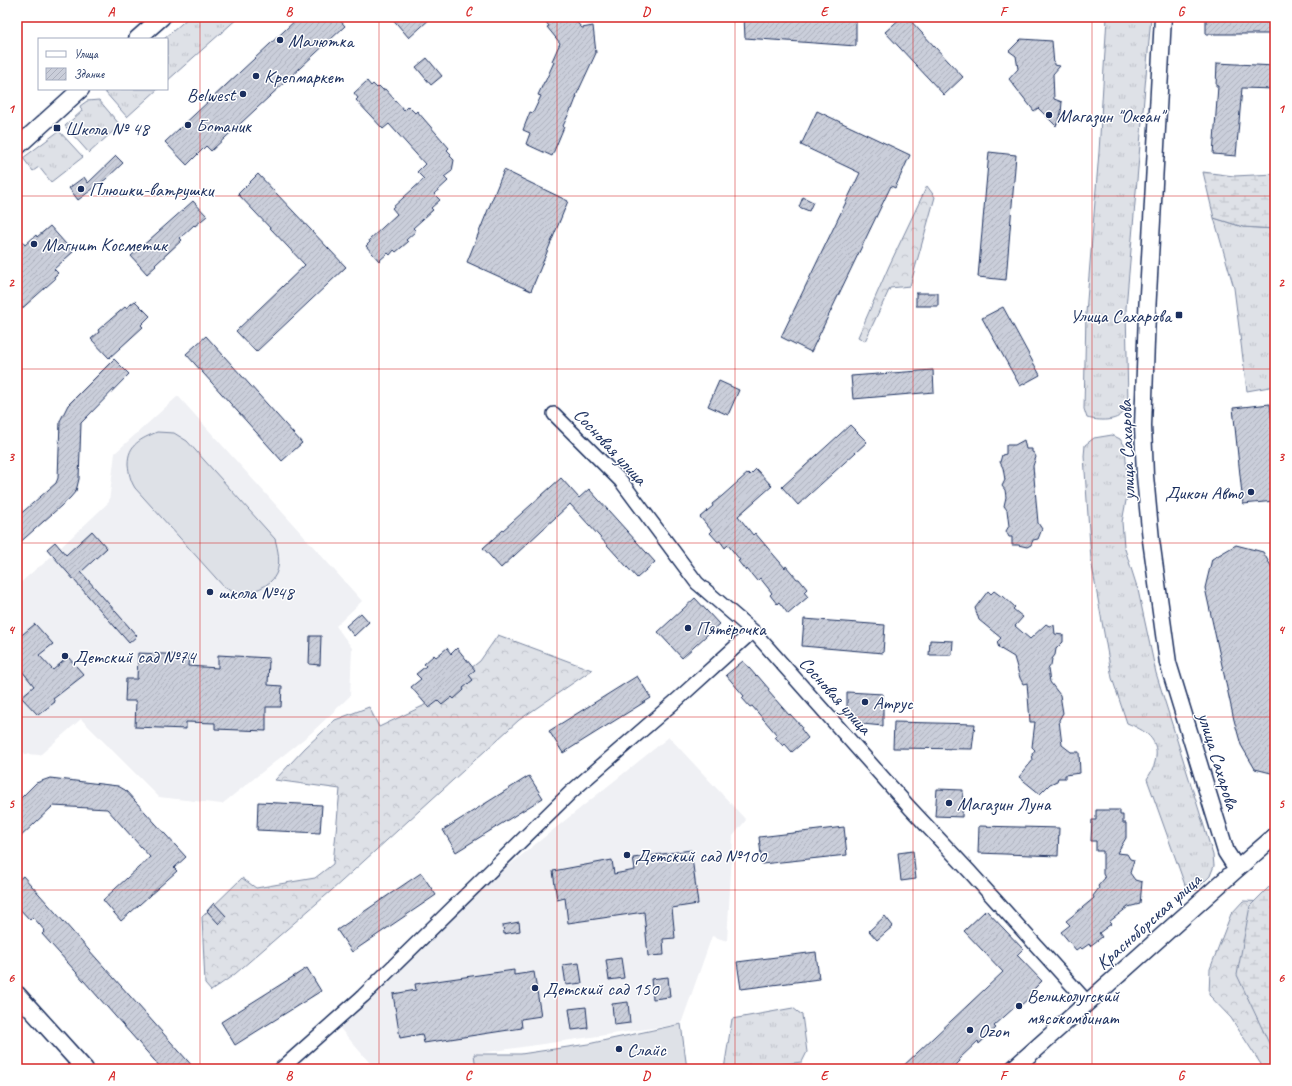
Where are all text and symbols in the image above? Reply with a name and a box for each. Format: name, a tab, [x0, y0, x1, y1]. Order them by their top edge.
text: A	[108, 4, 116, 20]
text: B	[286, 4, 294, 20]
text: C	[465, 4, 473, 20]
text: D	[642, 4, 651, 20]
text: E	[821, 4, 830, 20]
text: F	[1000, 4, 1009, 20]
text: G	[1178, 4, 1186, 20]
place label: Малютка	[288, 29, 355, 53]
marker: Малютка	[275, 35, 285, 45]
legend	[38, 38, 168, 90]
text: Улица	[74, 46, 99, 62]
place label: Крепмаркет	[264, 65, 345, 89]
text: Здание	[74, 66, 105, 82]
marker: Крепмаркет	[251, 71, 261, 81]
place label: Belwest	[187, 83, 237, 107]
marker: Belwest	[238, 89, 248, 99]
text: 1	[8, 101, 16, 117]
text: 1	[1278, 101, 1286, 117]
place label: Магазин "Океан"	[1057, 104, 1167, 128]
marker: Магазин "Океан"	[1044, 110, 1054, 120]
place label: Ботаник	[196, 114, 252, 138]
place label: Школа № 48	[65, 117, 151, 141]
marker: Ботаник	[183, 120, 193, 130]
marker: Школа № 48	[52, 123, 62, 133]
place label: Плюшки-ватрушки	[89, 178, 215, 202]
marker: Плюшки-ватрушки	[76, 184, 86, 194]
place label: Магнит Косметик	[42, 233, 169, 257]
marker: Магнит Косметик	[29, 239, 39, 249]
text: 2	[8, 275, 15, 291]
text: 2	[1278, 275, 1285, 291]
place label: Улица Сахарова	[1070, 304, 1173, 328]
marker: Улица Сахарова	[1174, 310, 1184, 320]
street label: улица Сахарова	[1113, 398, 1141, 502]
street label: Сосновая улица	[568, 403, 653, 492]
text: 3	[8, 449, 15, 465]
text: 3	[1278, 449, 1285, 465]
place label: Дикон Авто	[1165, 481, 1244, 505]
marker: Дикон Авто	[1246, 487, 1256, 497]
place label: школа №48	[218, 581, 296, 605]
marker: школа №48	[205, 587, 215, 597]
place label: Пятёрочка	[696, 617, 767, 641]
text: 4	[8, 622, 16, 638]
text: 4	[1278, 622, 1286, 638]
marker: Пятёрочка	[683, 623, 693, 633]
place label: Детский сад №74	[73, 645, 198, 669]
marker: Детский сад №74	[60, 651, 70, 661]
street label: Сосновая улица	[794, 652, 878, 741]
place label: Атрус	[873, 691, 914, 715]
marker: Атрус	[860, 697, 870, 707]
street label: улица Сахарова	[1192, 709, 1245, 814]
place label: Магазин Луна	[957, 792, 1052, 816]
text: 5	[8, 796, 15, 812]
text: 5	[1278, 796, 1285, 812]
marker: Магазин Луна	[944, 798, 954, 808]
place label: Детский сад №100	[635, 844, 768, 868]
marker: Детский сад №100	[622, 850, 632, 860]
street label: Красноборская улица	[1091, 867, 1207, 975]
text: 6	[8, 970, 15, 986]
text: 6	[1278, 970, 1285, 986]
place label: Детский сад 150	[543, 977, 660, 1001]
marker: Детский сад 150	[530, 983, 540, 993]
place label: Великолугский мясокомбинат	[1027, 984, 1120, 1030]
marker: Великолугский мясокомбинат	[1014, 1001, 1024, 1011]
place label: Ozon	[978, 1019, 1010, 1043]
marker: Ozon	[965, 1025, 975, 1035]
place label: Слайс	[627, 1038, 667, 1062]
marker: Слайс	[614, 1044, 624, 1054]
text: A	[108, 1068, 116, 1084]
text: B	[286, 1068, 294, 1084]
text: C	[465, 1068, 473, 1084]
text: D	[642, 1068, 651, 1084]
text: E	[821, 1068, 830, 1084]
text: F	[1000, 1068, 1009, 1084]
text: G	[1178, 1068, 1186, 1084]

